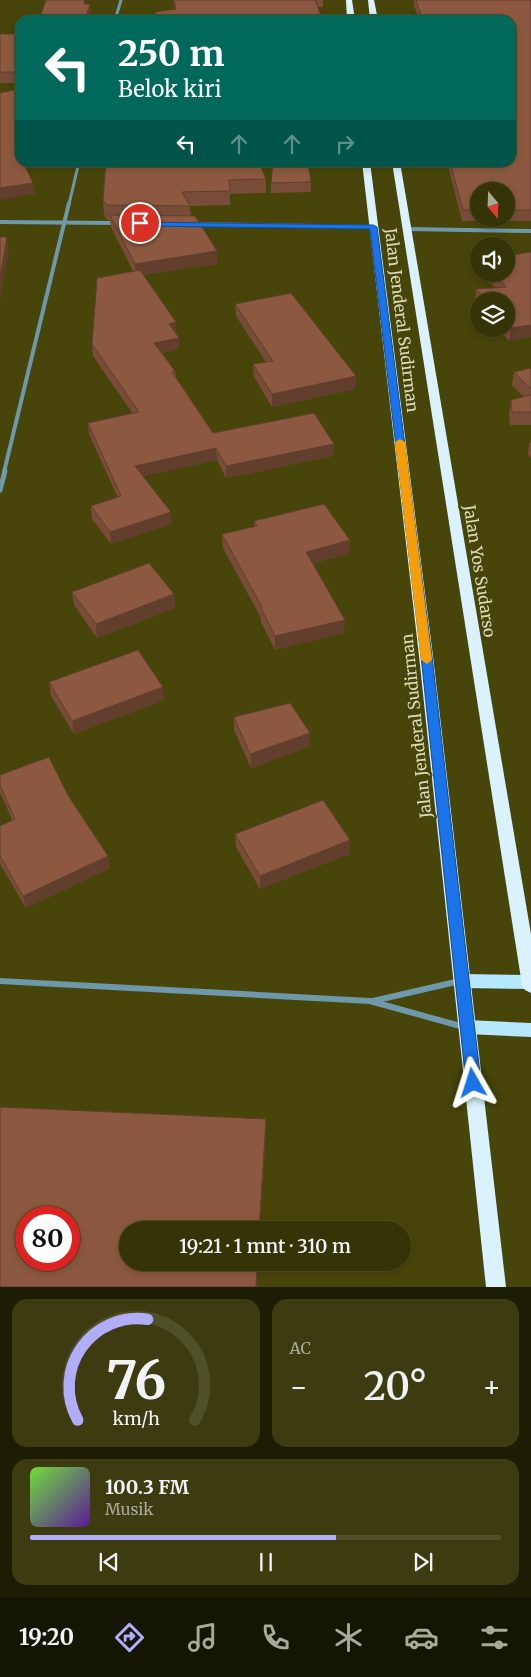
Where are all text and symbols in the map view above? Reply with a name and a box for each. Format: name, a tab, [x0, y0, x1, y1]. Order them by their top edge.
text: 250 m	[118, 32, 224, 76]
icon: left	[35, 35, 100, 100]
text: Belok kiri	[118, 75, 222, 103]
icon: left	[172, 130, 200, 158]
icon: ahead	[225, 130, 253, 158]
icon: ahead	[278, 130, 306, 158]
icon: right	[331, 130, 359, 158]
north arrow	[470, 182, 515, 228]
map controls	[470, 182, 515, 337]
pin	[119, 202, 161, 244]
icon: arrive	[126, 209, 154, 237]
street label: Jalan Jenderal Sudirman	[381, 226, 423, 414]
button: sound	[470, 237, 515, 282]
button: layers	[470, 292, 515, 337]
street label: Jalan Yos Sudarso	[459, 502, 500, 639]
street label: Jalan Jenderal Sudirman	[396, 632, 436, 820]
position arrow	[446, 1056, 498, 1108]
speed limit sign: 80	[15, 1206, 80, 1271]
text: 19:21 · 1 mnt · 310 m	[179, 1234, 351, 1258]
text: AC	[290, 1338, 311, 1358]
text: 76	[106, 1348, 166, 1413]
text: 20°	[364, 1363, 427, 1410]
text: −	[290, 1369, 308, 1405]
text: +	[482, 1369, 501, 1405]
text: km/h	[112, 1407, 160, 1430]
text: 100.3 FM	[105, 1475, 189, 1499]
text: Musik	[105, 1499, 153, 1519]
icon: previous	[95, 1548, 123, 1576]
icon: pause	[252, 1548, 280, 1576]
icon: next	[409, 1548, 437, 1576]
icon: directions	[112, 1620, 147, 1655]
icon: music	[185, 1620, 220, 1655]
icon: phone	[258, 1620, 293, 1655]
icon: climate	[331, 1620, 366, 1655]
icon: car	[404, 1620, 439, 1655]
icon: filters	[477, 1620, 512, 1655]
text: 19:20	[19, 1623, 74, 1651]

